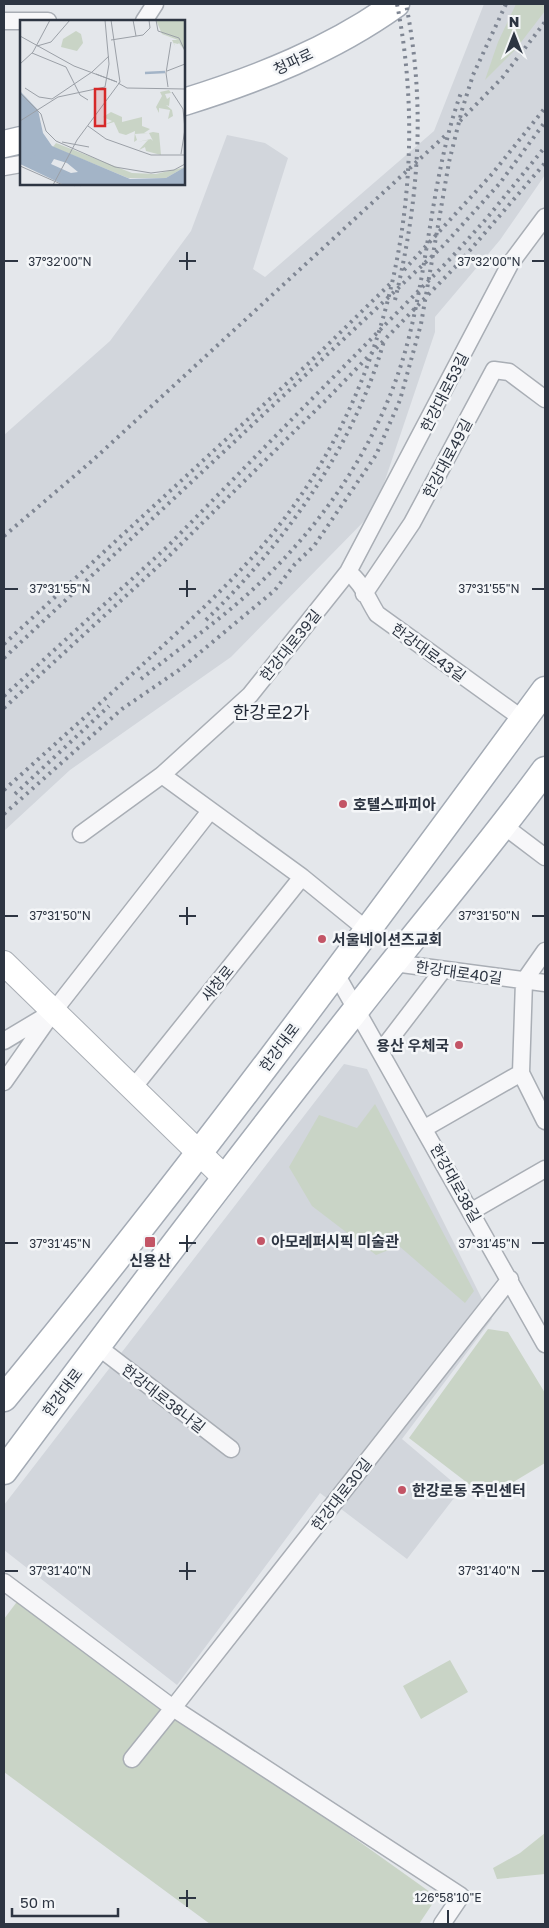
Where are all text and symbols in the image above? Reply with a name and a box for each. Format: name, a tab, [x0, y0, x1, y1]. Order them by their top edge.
north arrow	[489, 10, 539, 60]
text: N	[509, 13, 519, 30]
inset map	[20, 20, 185, 185]
street label: 청파로	[270, 44, 316, 78]
text: 37°32'00"N	[28, 254, 92, 269]
text: 37°32'00"N	[457, 254, 521, 269]
street label: 한강대로53길	[416, 349, 472, 435]
street label: 한강대로49길	[419, 415, 475, 501]
text: 37°31'55"N	[29, 581, 91, 596]
text: 37°31'55"N	[458, 581, 520, 596]
street label: 한강대로39길	[256, 606, 324, 684]
street label: 한강대로43길	[389, 619, 469, 685]
district label: 한강로2가	[233, 701, 310, 723]
place label: 호텔스파피아	[353, 795, 436, 813]
marker: 호텔스파피아	[337, 798, 349, 810]
text: 37°31'50"N	[29, 908, 91, 923]
text: 37°31'50"N	[458, 908, 520, 923]
place label: 서울네이션즈교회	[332, 930, 442, 948]
marker: 서울네이션즈교회	[316, 933, 328, 945]
street label: 한강대로40길	[414, 957, 504, 987]
street label: 새창로	[197, 961, 237, 1005]
street label: 한강대로	[255, 1020, 303, 1074]
place label: 용산 우체국	[376, 1036, 449, 1054]
marker: 용산 우체국	[453, 1039, 465, 1051]
street label: 한강대로38길	[427, 1141, 485, 1225]
place label: 아모레퍼시픽 미술관	[271, 1232, 399, 1250]
marker: 신용산	[143, 1235, 157, 1249]
marker: 아모레퍼시픽 미술관	[255, 1235, 267, 1247]
text: 37°31'45"N	[29, 1236, 91, 1251]
text: 37°31'45"N	[458, 1236, 520, 1251]
place label: 신용산	[129, 1251, 171, 1269]
street label: 한강대로38나길	[119, 1360, 209, 1436]
street label: 한강대로	[38, 1365, 86, 1419]
street label: 한강대로30길	[307, 1454, 375, 1534]
place label: 한강로동 주민센터	[412, 1481, 526, 1499]
marker: 한강로동 주민센터	[396, 1484, 408, 1496]
text: 37°31'40"N	[29, 1563, 91, 1578]
text: 37°31'40"N	[458, 1563, 520, 1578]
scale bar	[12, 1886, 119, 1918]
text: 126°58'10"E	[415, 1890, 481, 1905]
text: 50 m	[20, 1893, 55, 1911]

